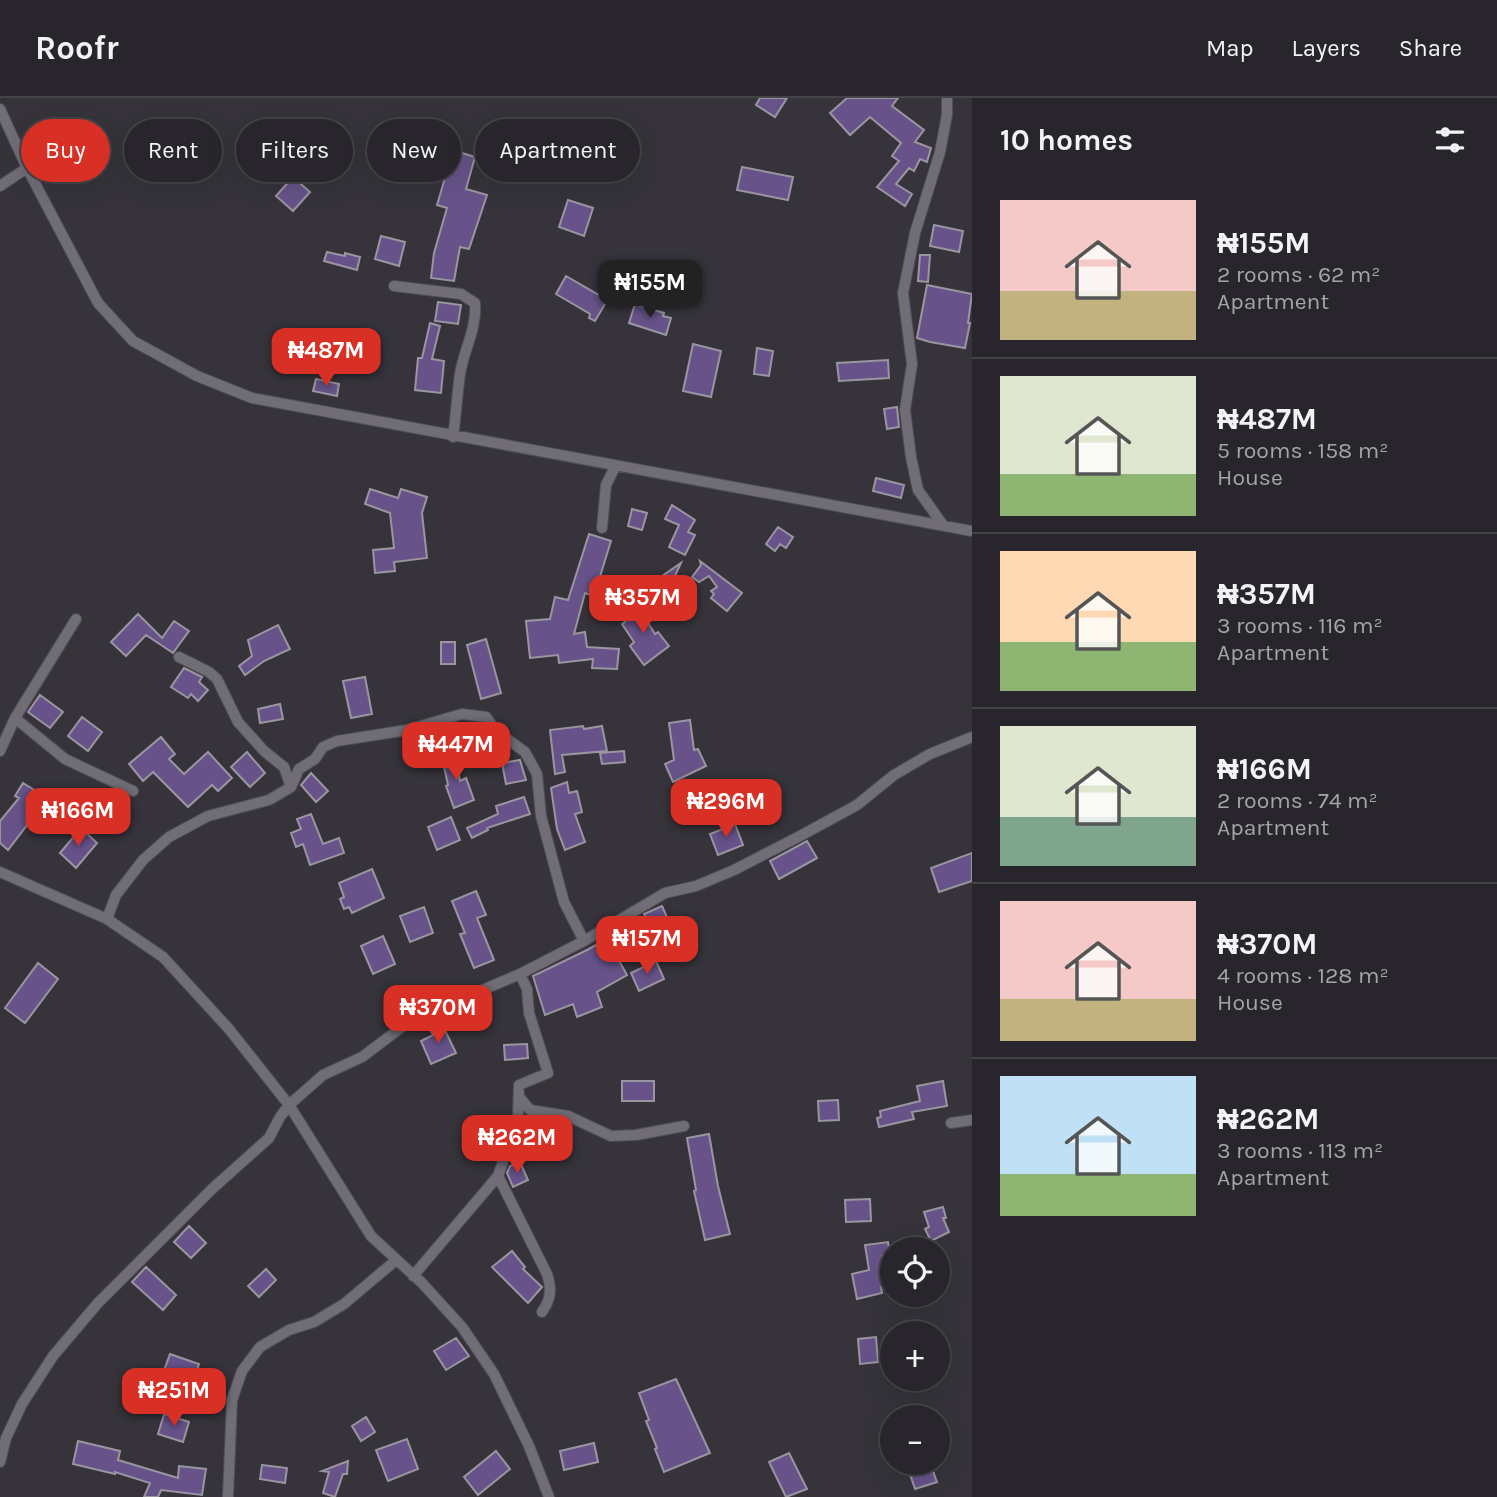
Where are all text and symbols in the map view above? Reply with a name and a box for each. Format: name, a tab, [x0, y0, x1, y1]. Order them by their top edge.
text: Roofr	[35, 29, 119, 67]
text: Map	[1206, 34, 1254, 62]
text: Layers	[1292, 34, 1361, 62]
text: Share	[1399, 34, 1462, 62]
chip: Buy	[21, 119, 110, 182]
chip: Rent	[124, 119, 222, 182]
chip: Filters	[236, 119, 353, 182]
chip: New	[367, 119, 461, 182]
chip: Apartment	[475, 119, 640, 182]
icon: filters	[1431, 121, 1469, 159]
text: 10 homes	[1000, 122, 1133, 158]
text: ₦155M	[1217, 225, 1311, 261]
icon: home	[1056, 228, 1140, 312]
pin: ₦155M	[601, 260, 699, 320]
text: 2 rooms · 62 m²	[1217, 261, 1381, 288]
text: ₦155M	[614, 269, 686, 296]
text: Apartment	[1217, 288, 1329, 315]
pin: ₦487M	[277, 328, 375, 388]
text: ₦487M	[288, 337, 364, 364]
text: ₦487M	[1217, 401, 1317, 437]
icon: home	[1056, 404, 1140, 488]
text: 5 rooms · 158 m²	[1217, 437, 1388, 464]
text: House	[1217, 464, 1283, 491]
pin: ₦357M	[594, 575, 692, 635]
text: ₦357M	[1217, 576, 1316, 612]
icon: home	[1056, 579, 1140, 663]
text: ₦357M	[605, 584, 681, 611]
text: 3 rooms · 116 m²	[1217, 612, 1383, 639]
text: Apartment	[1217, 639, 1329, 666]
pin: ₦447M	[407, 722, 505, 782]
text: ₦447M	[418, 731, 494, 758]
text: ₦166M	[1217, 751, 1312, 787]
icon: home	[1056, 754, 1140, 838]
pin: ₦296M	[677, 780, 775, 839]
text: 2 rooms · 74 m²	[1217, 787, 1378, 814]
pin: ₦166M	[29, 788, 127, 848]
text: ₦296M	[687, 788, 765, 815]
text: ₦166M	[42, 797, 114, 824]
text: Apartment	[1217, 814, 1329, 841]
pin: ₦157M	[598, 916, 696, 976]
text: ₦157M	[612, 925, 682, 952]
text: ₦370M	[1217, 926, 1317, 962]
icon: home	[1056, 929, 1140, 1013]
text: 4 rooms · 128 m²	[1217, 962, 1389, 989]
pin: ₦370M	[389, 986, 487, 1045]
text: House	[1217, 989, 1283, 1016]
text: ₦370M	[399, 994, 477, 1021]
text: ₦262M	[1217, 1101, 1319, 1137]
icon: home	[1056, 1104, 1140, 1188]
pin: ₦262M	[468, 1116, 566, 1175]
text: ₦262M	[478, 1124, 556, 1151]
text: 3 rooms · 113 m²	[1217, 1137, 1383, 1164]
text: Apartment	[1217, 1164, 1329, 1191]
map controls	[880, 1237, 950, 1475]
button: locate	[880, 1237, 950, 1307]
button: +	[880, 1321, 950, 1391]
pin: ₦251M	[125, 1368, 223, 1428]
text: ₦251M	[138, 1377, 210, 1404]
button: −	[880, 1405, 950, 1475]

